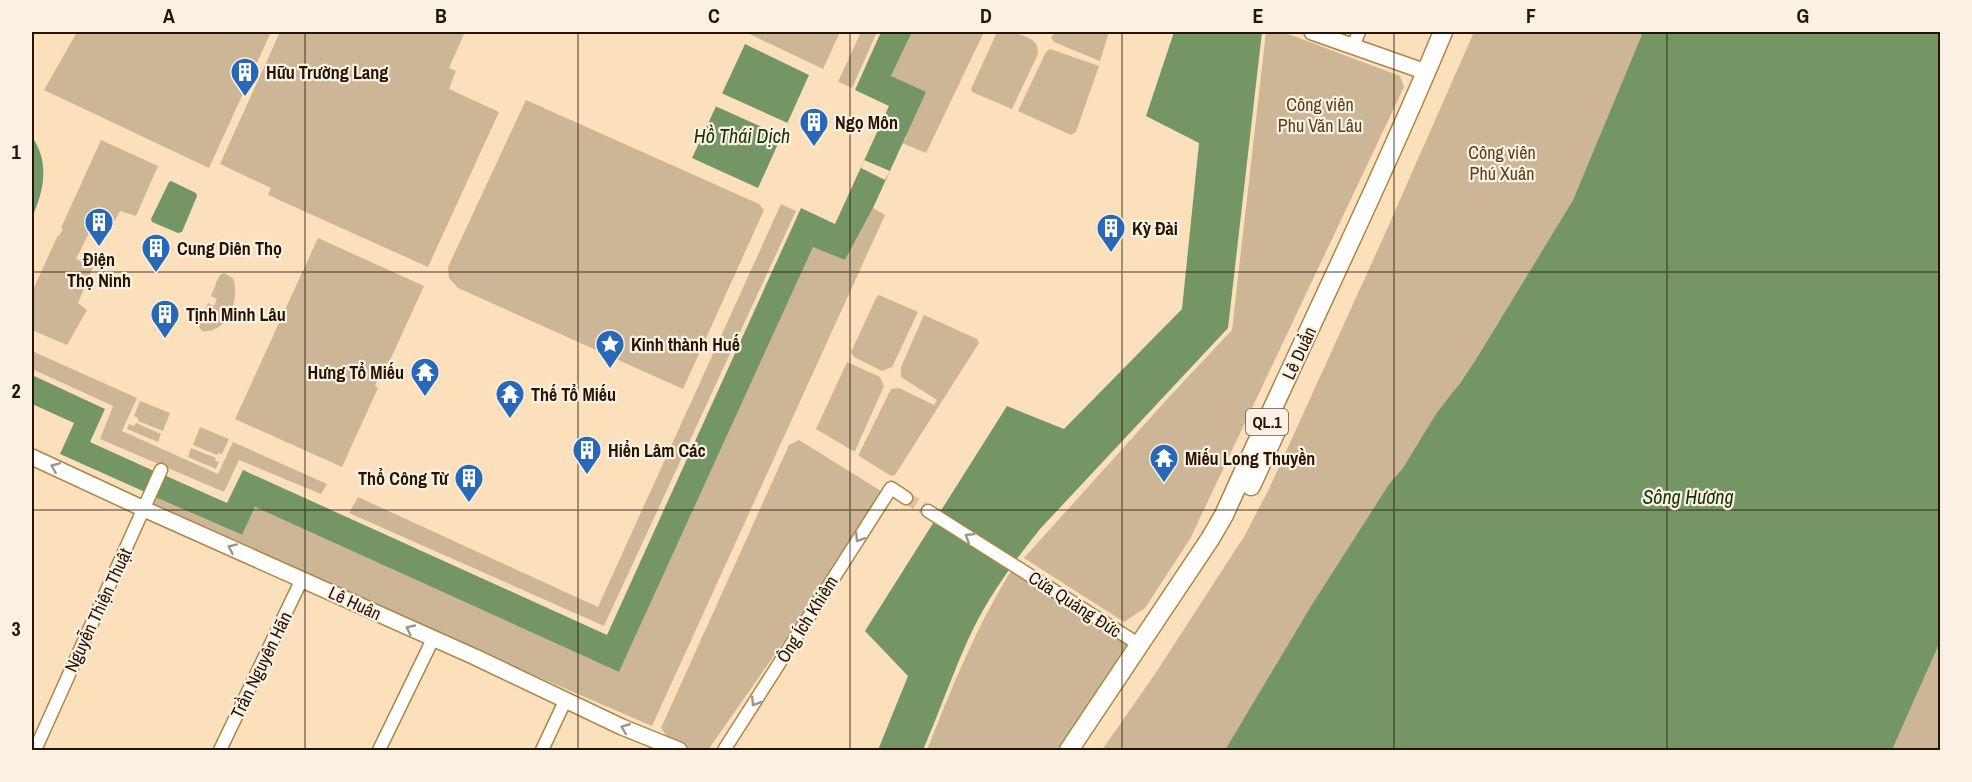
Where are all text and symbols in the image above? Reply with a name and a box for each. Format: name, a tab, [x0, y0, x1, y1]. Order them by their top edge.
text: A	[163, 2, 175, 29]
text: B	[435, 2, 447, 29]
text: C	[708, 2, 720, 29]
text: D	[980, 2, 992, 29]
text: E	[1253, 2, 1264, 29]
text: F	[1526, 2, 1536, 29]
text: G	[1797, 2, 1809, 29]
building icon: Hữu Trường Lang	[229, 56, 261, 98]
place label: Hữu Trường Lang	[266, 60, 388, 85]
park label: Công viên Phu Văn Lâu	[1278, 92, 1362, 138]
building icon: Ngọ Môn	[798, 106, 830, 148]
place label: Ngọ Môn	[835, 110, 898, 135]
water label: Hồ Thái Dịch	[694, 122, 790, 149]
text: 1	[11, 138, 21, 165]
park label: Công viên Phú Xuân	[1468, 140, 1536, 186]
building icon: Điện Thọ Ninh	[83, 206, 115, 248]
building icon: Kỳ Đài	[1095, 212, 1127, 254]
place label: Kỳ Đài	[1132, 216, 1178, 241]
building icon: Cung Diên Thọ	[140, 232, 172, 274]
place label: Cung Diên Thọ	[177, 236, 282, 261]
place label: Điện Thọ Ninh	[67, 247, 131, 293]
building icon: Tịnh Minh Lâu	[149, 298, 181, 340]
place label: Tịnh Minh Lâu	[186, 302, 286, 327]
street label: Lê Duẩn	[1276, 322, 1322, 384]
place icon: Kinh thành Huế	[594, 328, 626, 370]
place label: Kinh thành Huế	[631, 332, 740, 357]
temple icon: Hưng Tổ Miếu	[409, 356, 441, 398]
place label: Hưng Tổ Miếu	[308, 360, 404, 385]
text: 2	[11, 377, 21, 404]
temple icon: Thế Tổ Miếu	[494, 378, 526, 420]
place label: Thế Tổ Miếu	[531, 382, 616, 407]
road number: QL.1	[1246, 409, 1288, 435]
building icon: Hiển Lâm Các	[571, 434, 603, 476]
place label: Hiển Lâm Các	[608, 438, 706, 463]
temple icon: Miếu Long Thuyền	[1148, 442, 1180, 484]
place label: Miếu Long Thuyền	[1185, 446, 1315, 471]
one-way arrow	[50, 462, 61, 474]
building icon: Thổ Công Từ	[453, 462, 485, 504]
place label: Thổ Công Từ	[358, 466, 449, 491]
water label: Sông Hương	[1642, 483, 1734, 510]
one-way arrow	[856, 531, 867, 542]
one-way arrow	[965, 532, 975, 544]
one-way arrow	[228, 543, 239, 555]
street label: Nguyễn Thiện Thuật	[58, 544, 138, 676]
street label: Cửa Quảng Đức	[1024, 565, 1126, 643]
street label: Ông Ích Khiêm	[770, 571, 844, 667]
street label: Lê Huân	[324, 580, 386, 626]
street label: Trần Nguyên Hãn	[224, 607, 298, 723]
text: 3	[11, 615, 21, 642]
one-way arrow	[405, 624, 416, 636]
one-way arrow	[751, 695, 762, 706]
one-way arrow	[620, 722, 631, 735]

